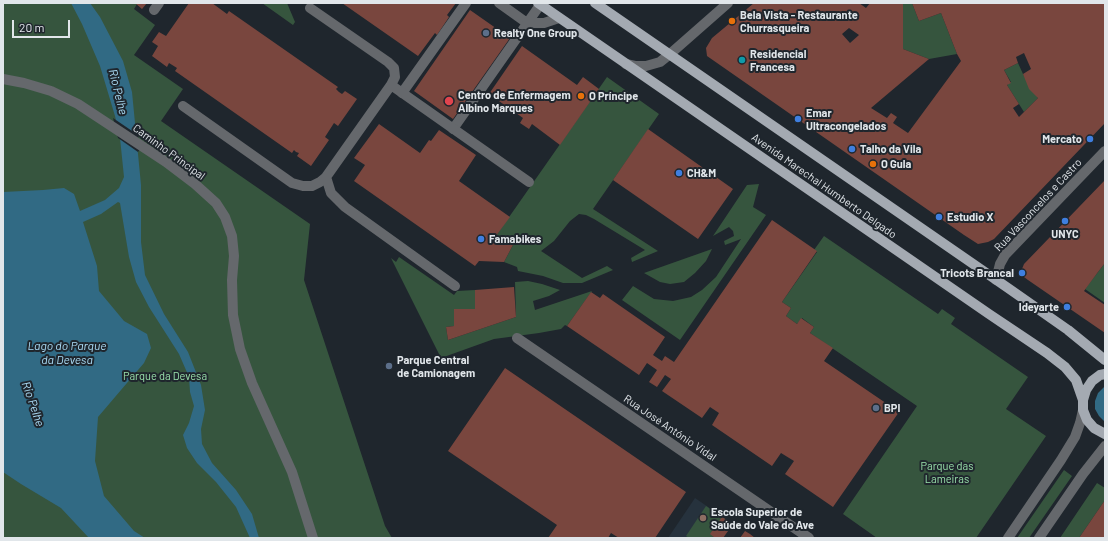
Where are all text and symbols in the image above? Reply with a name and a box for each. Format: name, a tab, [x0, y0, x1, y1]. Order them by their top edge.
place label: Bela Vista - Restaurante Churrasqueira	[740, 8, 858, 34]
scale bar	[14, 12, 72, 38]
marker: Bela Vista - Restaurante Churrasqueira	[727, 16, 737, 26]
text: 20 m	[19, 20, 45, 34]
place label: Realty One Group	[494, 26, 577, 40]
marker: Realty One Group	[481, 28, 491, 38]
place label: Residencial Francesa	[750, 47, 806, 73]
marker: Residencial Francesa	[737, 55, 747, 65]
water label: Rio Pelhe	[105, 68, 131, 116]
place label: Centro de Enfermagem Albino Marques	[458, 88, 571, 114]
place label: O Príncipe	[589, 89, 638, 103]
marker: O Príncipe	[576, 91, 586, 101]
marker: Centro de Enfermagem Albino Marques	[443, 95, 455, 107]
place label: Emar Ultracongelados	[806, 106, 886, 132]
marker: Emar Ultracongelados	[793, 114, 803, 124]
street label: Caminho Principal	[130, 121, 208, 183]
street label: Avenida Marechal Humberto Delgado	[749, 131, 899, 241]
place label: Mercato	[1042, 132, 1082, 146]
marker: Mercato	[1085, 134, 1095, 144]
place label: Talho da Vila	[860, 142, 921, 156]
marker: Talho da Vila	[847, 144, 857, 154]
street label: Rua Vasconcelos e Castro	[992, 156, 1084, 254]
place label: O Gula	[881, 157, 911, 171]
marker: O Gula	[868, 159, 878, 169]
place label: CH&M	[687, 166, 716, 180]
marker: CH&M	[674, 168, 684, 178]
place label: Estudio X	[947, 210, 993, 224]
marker: Estudio X	[934, 212, 944, 222]
marker: UNYC	[1060, 216, 1070, 226]
place label: UNYC	[1051, 227, 1079, 241]
place label: Famabikes	[489, 232, 541, 246]
marker: Famabikes	[476, 234, 486, 244]
place label: Tricots Brancal	[940, 266, 1014, 280]
marker: Tricots Brancal	[1017, 268, 1027, 278]
place label: Ideyarte	[1019, 300, 1059, 314]
marker: Ideyarte	[1062, 302, 1072, 312]
water label: Lago do Parque da Devesa	[28, 339, 106, 367]
place label: Parque Central de Camionagem	[397, 353, 475, 379]
marker: Parque Central de Camionagem	[384, 361, 394, 371]
park label: Parque da Devesa	[123, 369, 207, 383]
water label: Rio Pelhe	[19, 380, 47, 428]
street label: Rua José António Vidal	[621, 392, 719, 464]
place label: BPI	[884, 401, 900, 415]
marker: BPI	[871, 403, 881, 413]
park label: Parque das Lameiras	[921, 459, 973, 485]
place label: Escola Superior de Saúde do Vale do Ave	[711, 505, 814, 531]
marker: Escola Superior de Saúde do Vale do Ave	[698, 513, 708, 523]

